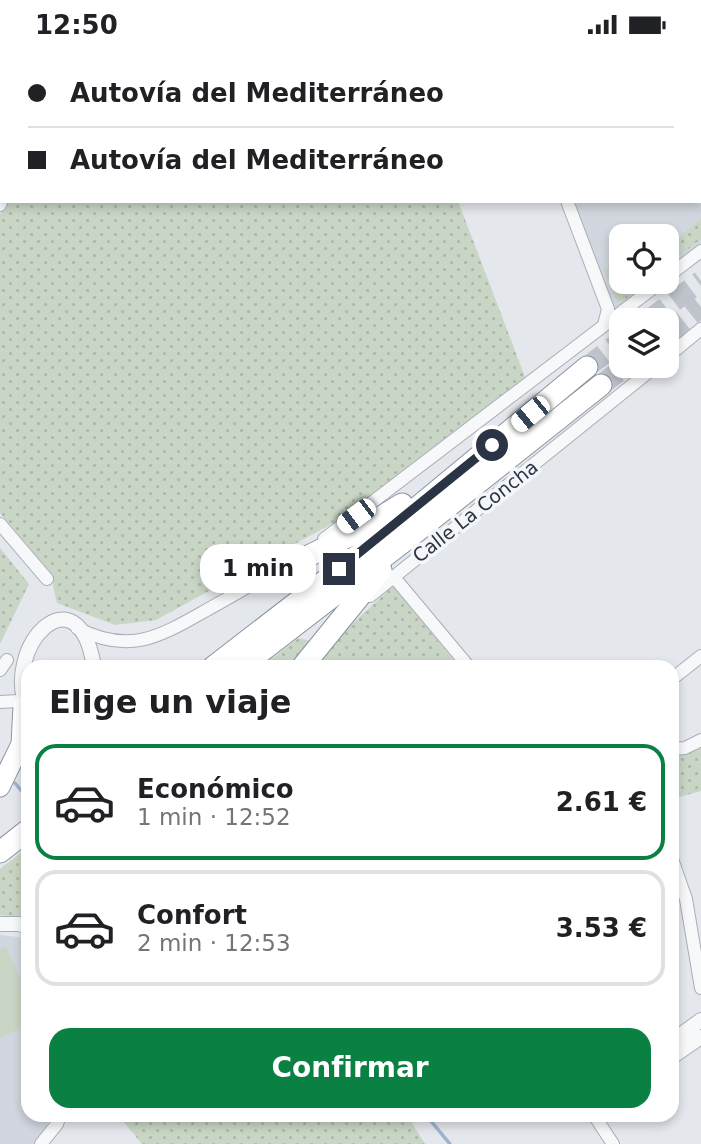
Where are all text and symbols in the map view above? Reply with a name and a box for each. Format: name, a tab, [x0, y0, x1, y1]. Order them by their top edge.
text: 12:50	[35, 10, 118, 40]
text: Autovía del Mediterráneo	[70, 78, 444, 108]
text: Autovía del Mediterráneo	[70, 145, 444, 175]
map controls	[609, 224, 679, 378]
button: locate	[609, 224, 679, 294]
button: layers	[609, 308, 679, 378]
car	[508, 393, 553, 435]
route start	[476, 429, 508, 461]
street label: Calle La Concha	[408, 455, 542, 567]
car	[333, 495, 380, 537]
callout: 1 min	[199, 545, 314, 593]
route end	[323, 553, 355, 585]
text: 1 min	[222, 555, 294, 581]
text: Elige un viaje	[49, 683, 291, 721]
icon: car	[53, 771, 116, 834]
text: Económico	[137, 774, 294, 804]
text: 2.61 €	[556, 787, 647, 817]
text: 1 min · 12:52	[137, 804, 291, 830]
icon: car	[53, 897, 116, 960]
text: Confort	[137, 900, 247, 930]
text: 3.53 €	[556, 913, 647, 943]
text: 2 min · 12:53	[137, 930, 291, 956]
button: Confirmar	[49, 1028, 651, 1108]

